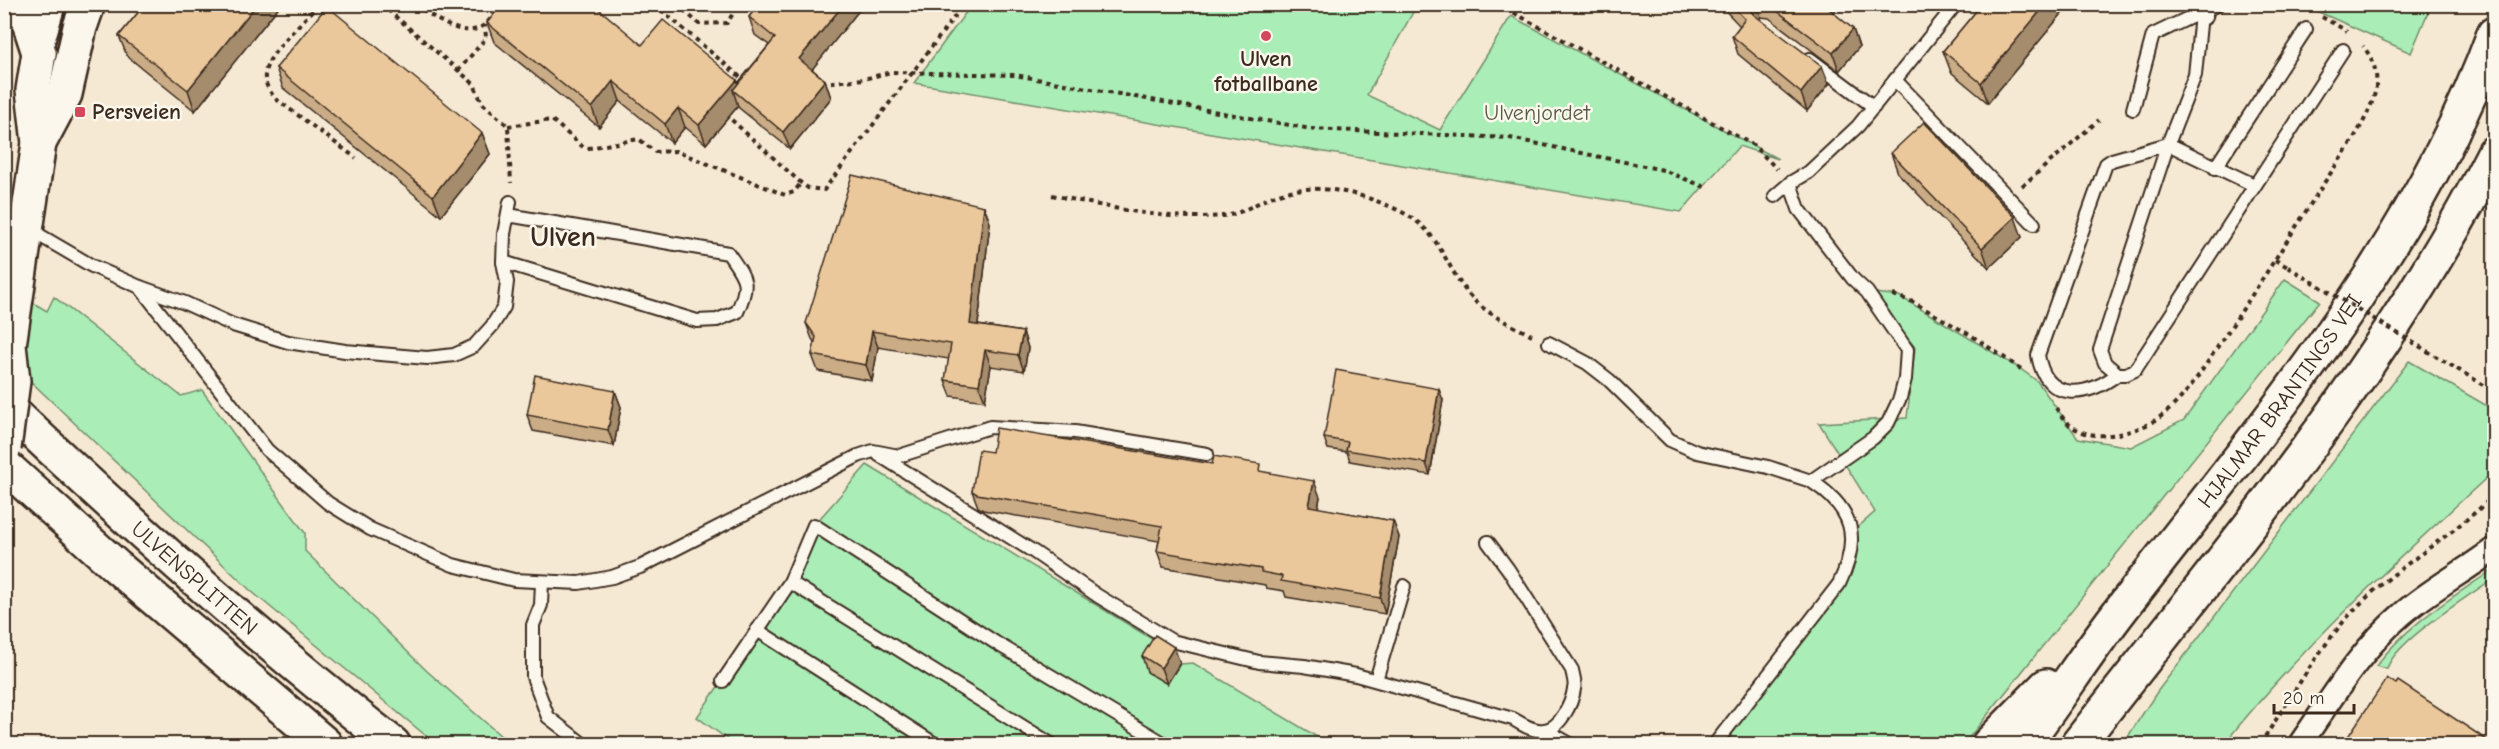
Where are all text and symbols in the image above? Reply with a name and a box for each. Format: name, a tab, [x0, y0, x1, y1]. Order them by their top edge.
marker: Ulven fotballbane	[1259, 29, 1273, 43]
place label: Ulven fotballbane	[1213, 46, 1318, 97]
place label: Persveien	[92, 99, 181, 125]
park label: Ulvenjordet	[1484, 100, 1591, 126]
marker: Persveien	[73, 105, 87, 119]
district label: Ulven	[530, 221, 596, 253]
street label: HJALMAR BRANTINGS VEI	[2193, 290, 2368, 513]
street label: ULVENSPLITTEN	[126, 516, 263, 641]
scale bar	[2274, 677, 2354, 715]
text: 20 m	[2283, 688, 2324, 709]

